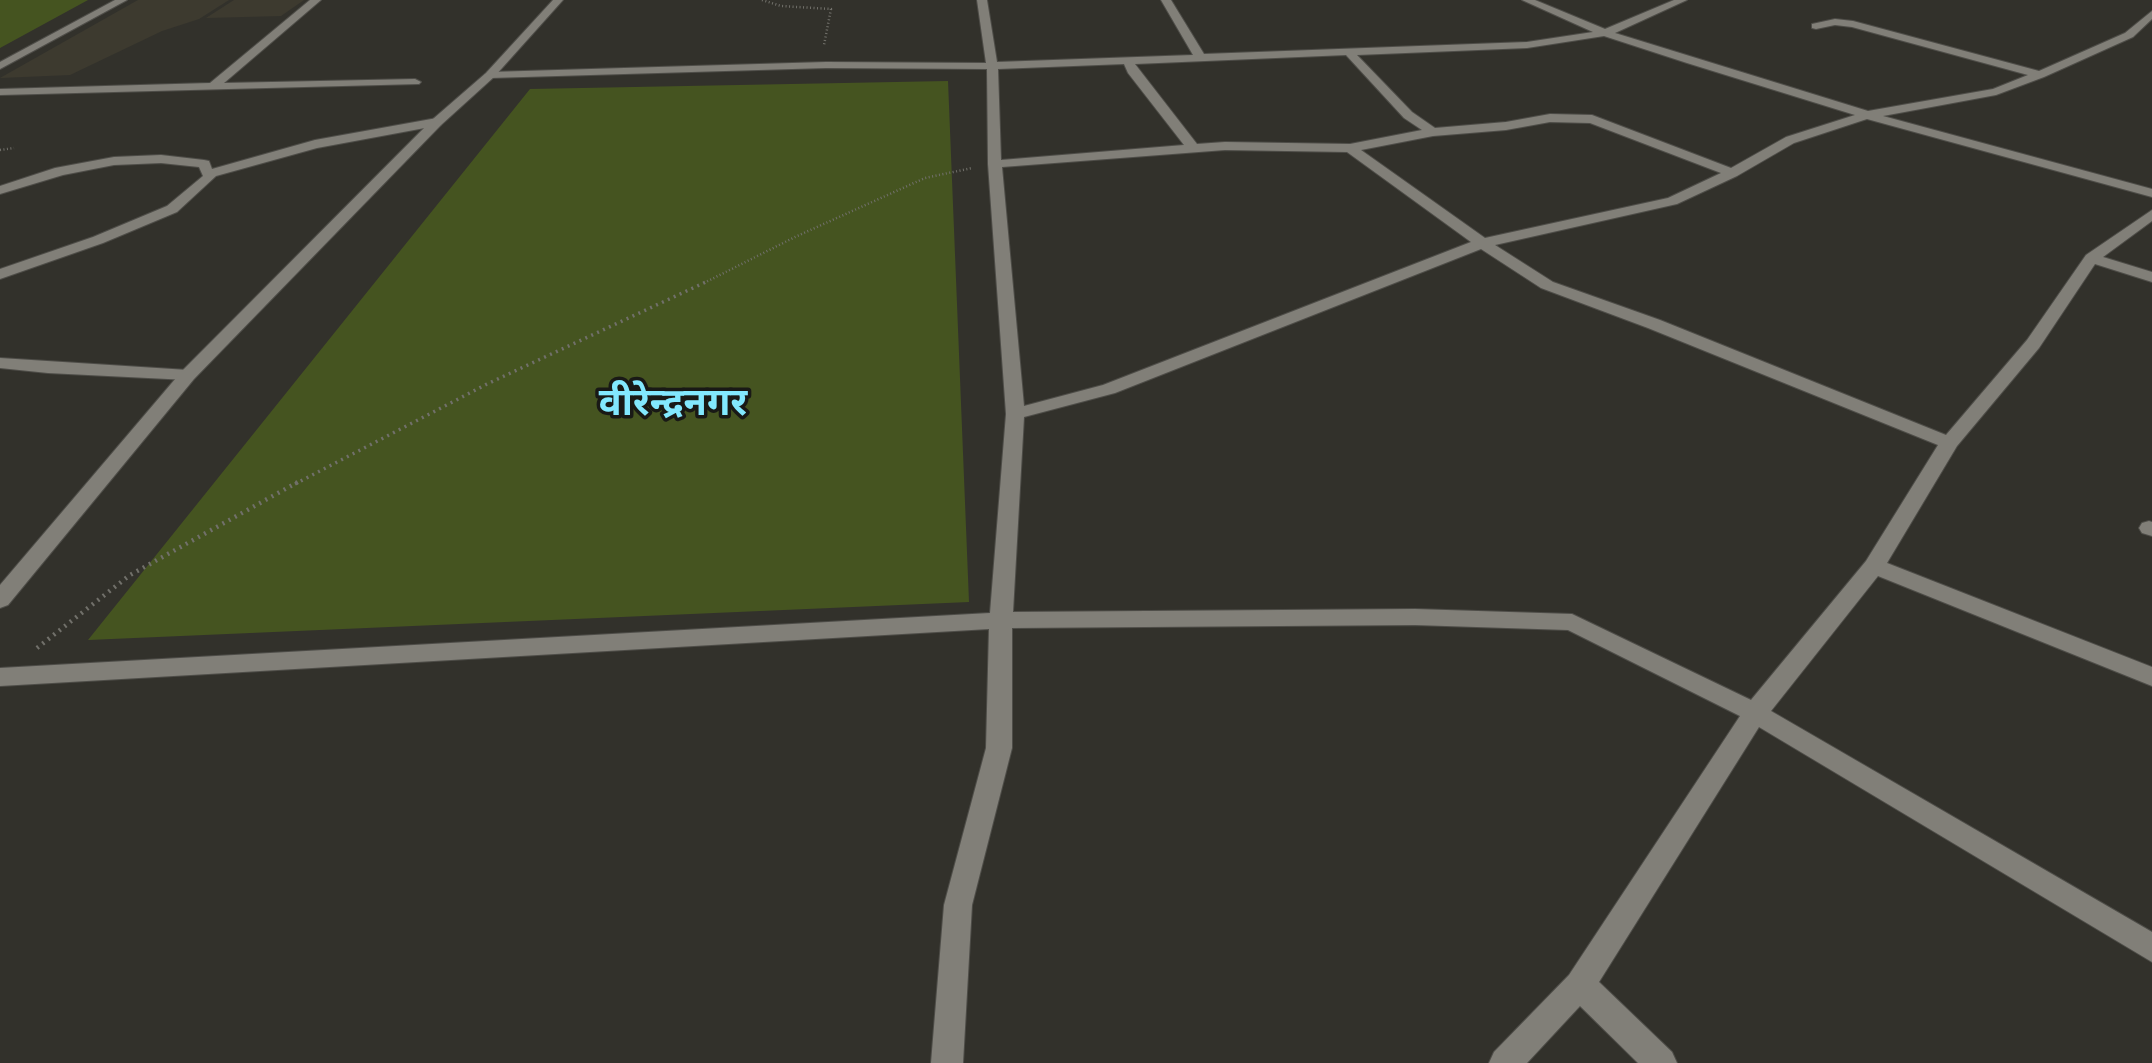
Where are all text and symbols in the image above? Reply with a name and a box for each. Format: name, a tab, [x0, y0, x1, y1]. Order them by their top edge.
district label: वीरेन्द्रनगर	[599, 381, 747, 427]

